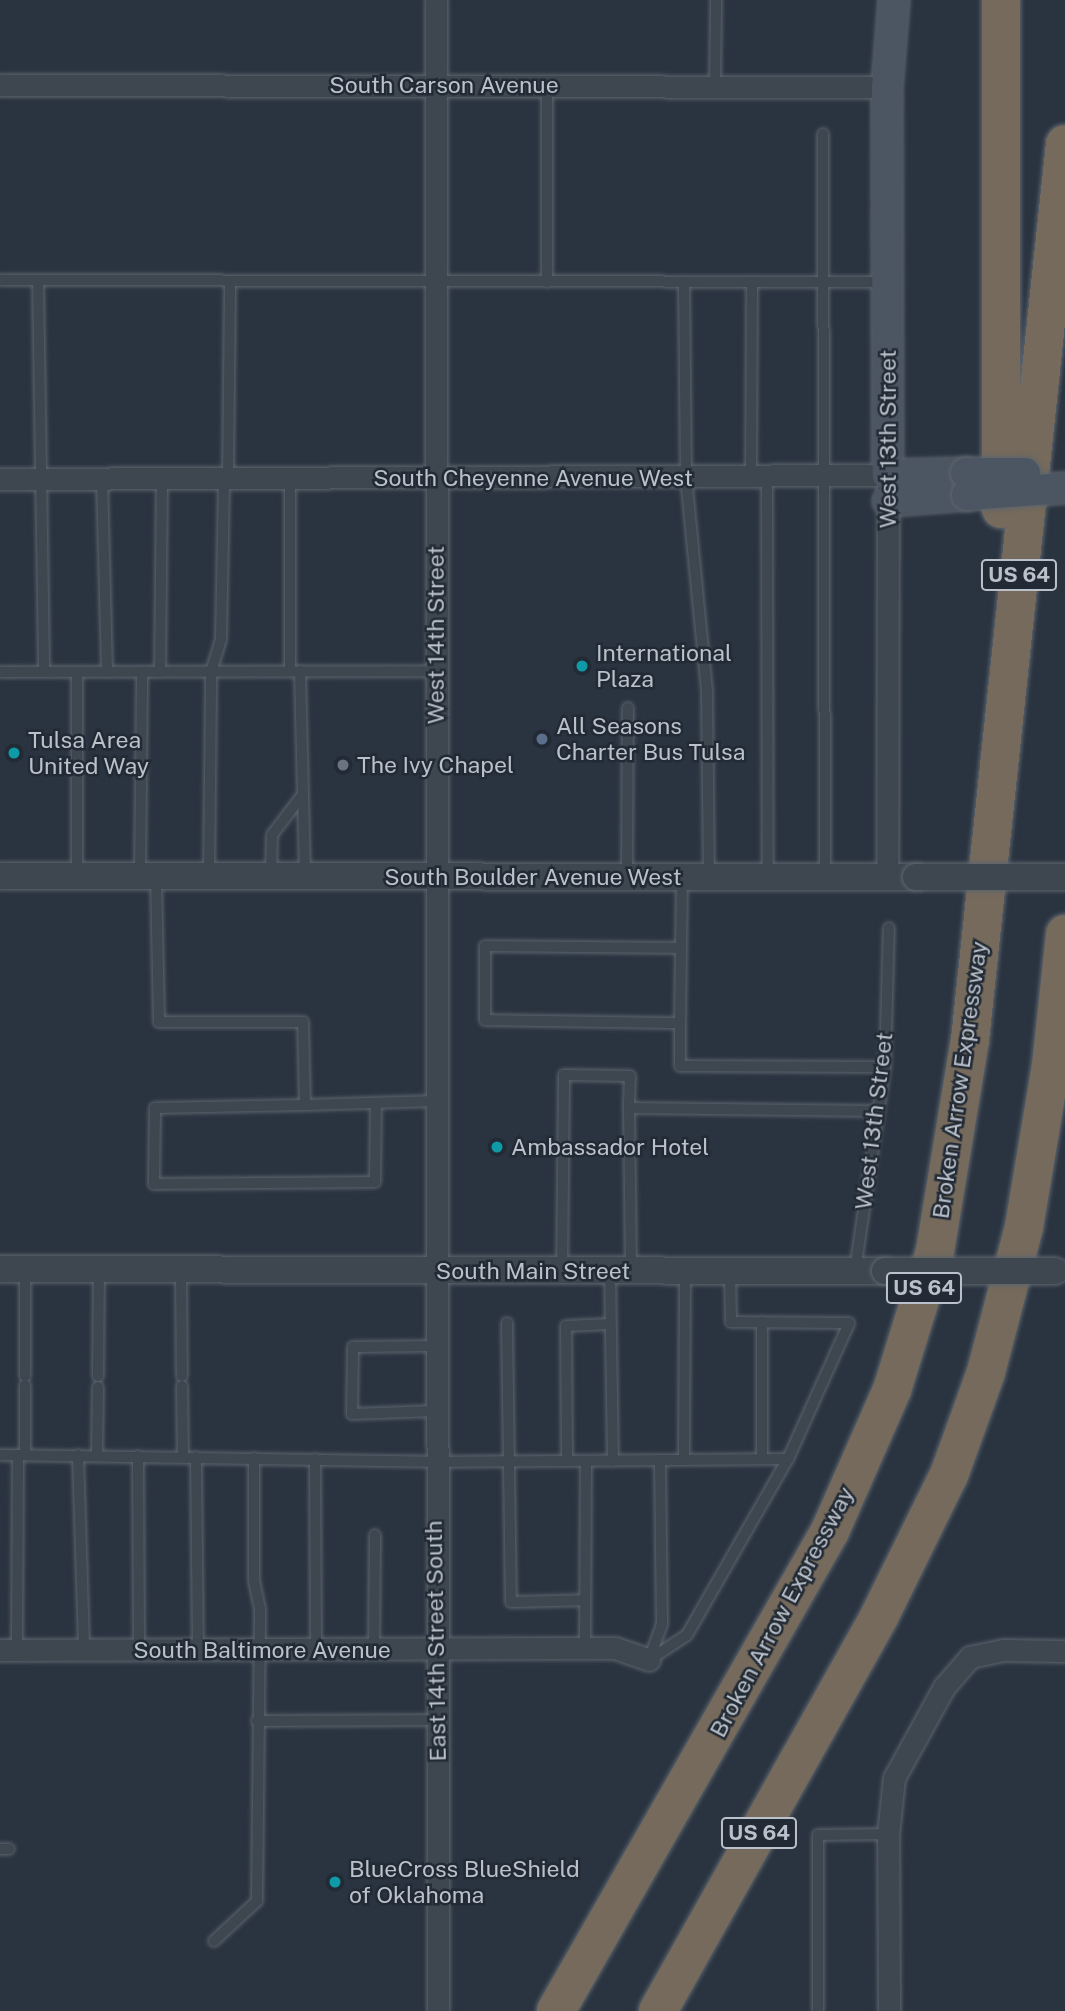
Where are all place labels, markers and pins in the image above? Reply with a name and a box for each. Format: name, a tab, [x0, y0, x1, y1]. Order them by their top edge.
place label: International Plaza	[596, 639, 732, 693]
marker: International Plaza	[574, 658, 590, 674]
place label: All Seasons Charter Bus Tulsa	[556, 712, 746, 766]
place label: Tulsa Area United Way	[28, 726, 150, 780]
marker: All Seasons Charter Bus Tulsa	[534, 731, 550, 747]
marker: Tulsa Area United Way	[6, 745, 22, 761]
place label: The Ivy Chapel	[357, 751, 514, 779]
marker: The Ivy Chapel	[335, 757, 351, 773]
place label: Ambassador Hotel	[511, 1133, 709, 1161]
marker: Ambassador Hotel	[489, 1139, 505, 1155]
place label: BlueCross BlueShield of Oklahoma	[349, 1855, 580, 1909]
marker: BlueCross BlueShield of Oklahoma	[327, 1874, 343, 1890]

